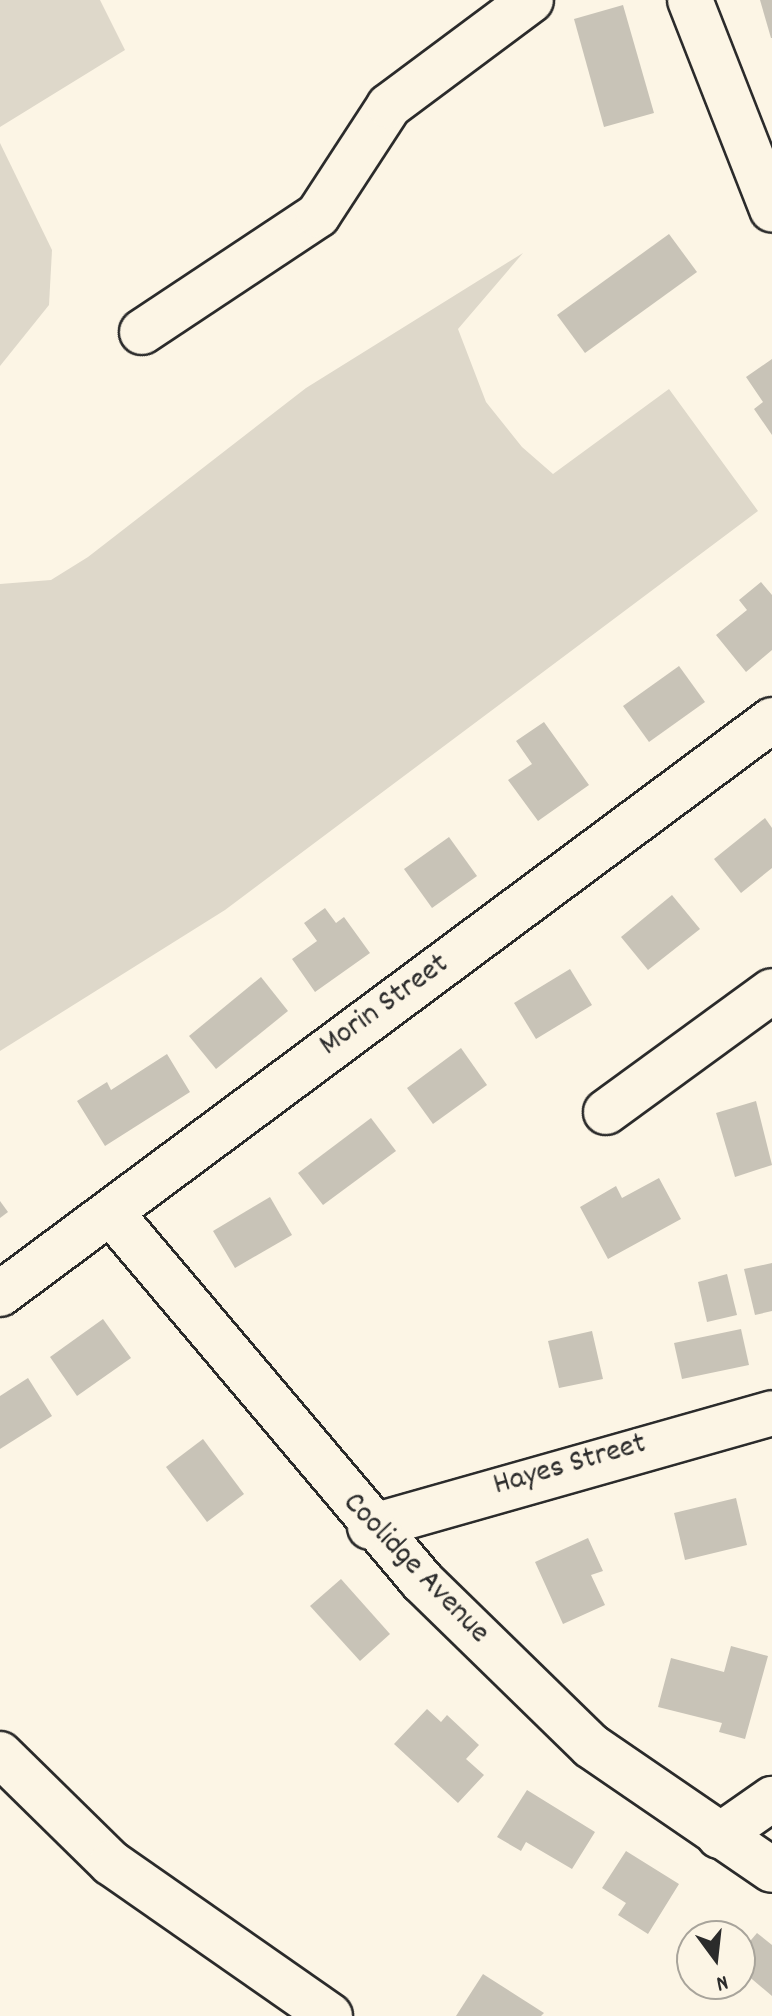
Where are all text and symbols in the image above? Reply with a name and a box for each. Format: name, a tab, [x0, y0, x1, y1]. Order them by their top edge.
street label: Morin Street	[313, 946, 457, 1066]
street label: Hayes Street	[489, 1426, 651, 1506]
street label: Coolidge Avenue	[333, 1485, 497, 1653]
north arrow	[676, 1920, 756, 2000]
text: N	[713, 1965, 731, 1998]

